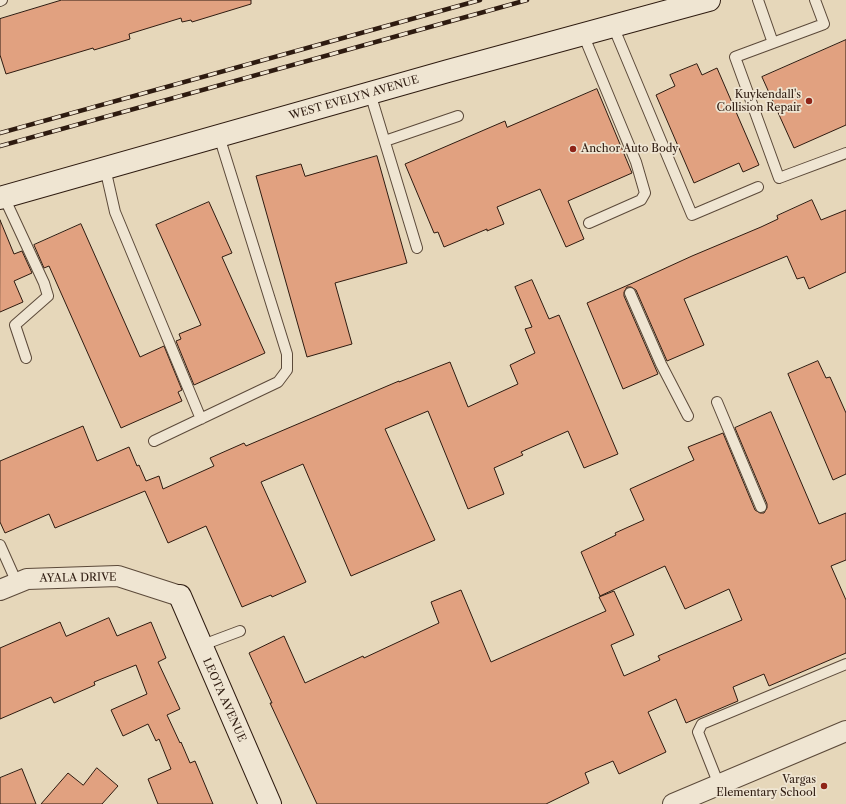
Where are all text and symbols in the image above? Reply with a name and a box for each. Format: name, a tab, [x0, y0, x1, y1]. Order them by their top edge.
street label: WEST EVELYN AVENUE	[288, 73, 420, 123]
place label: Kuykendall's Collision Repair	[716, 88, 801, 114]
marker: Kuykendall's Collision Repair	[804, 96, 814, 106]
place label: Anchor Auto Body	[581, 142, 678, 156]
marker: Anchor Auto Body	[568, 144, 578, 154]
street label: AYALA DRIVE	[39, 571, 117, 585]
street label: LEOTA AVENUE	[200, 656, 248, 744]
place label: Vargas Elementary School	[716, 773, 816, 799]
marker: Vargas Elementary School	[819, 781, 829, 791]

